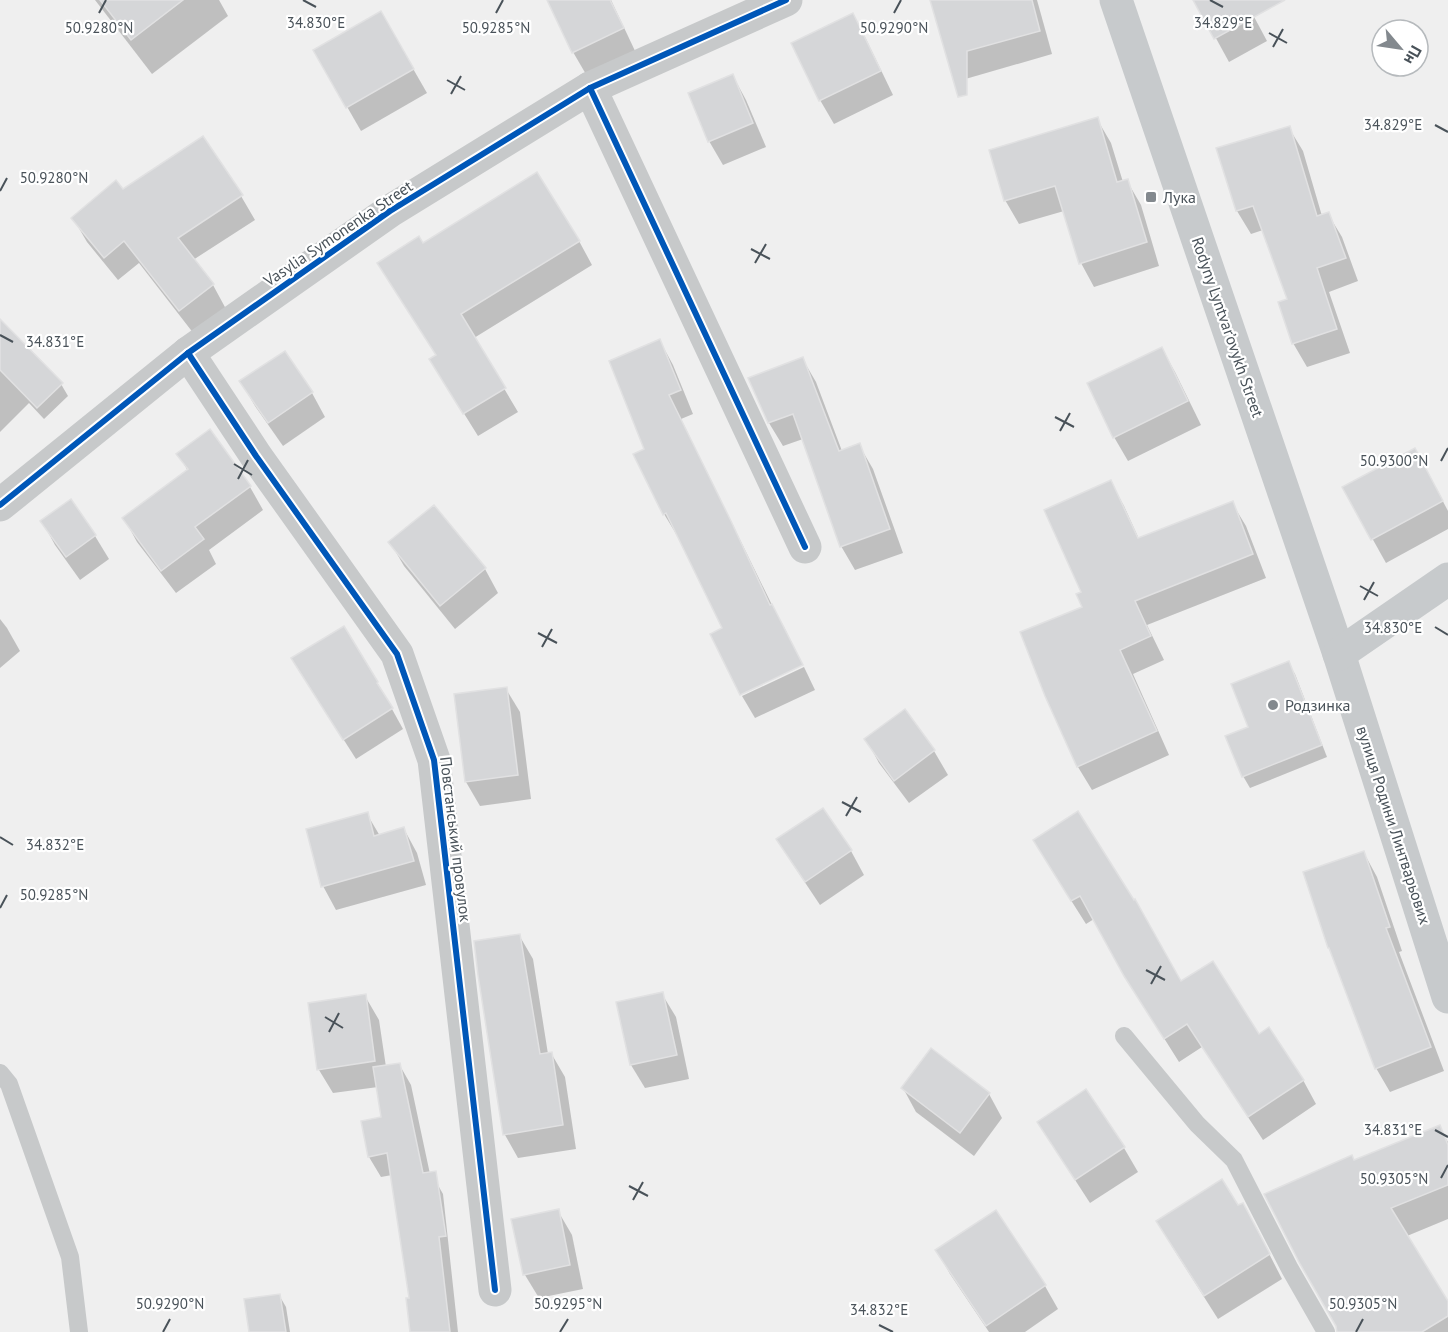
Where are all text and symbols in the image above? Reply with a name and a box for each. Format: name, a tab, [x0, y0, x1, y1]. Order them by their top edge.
text: 34.830°E	[287, 13, 345, 32]
text: 34.829°E	[1194, 13, 1252, 32]
text: 50.9280°N	[65, 18, 133, 37]
text: 50.9285°N	[462, 18, 530, 37]
text: 50.9290°N	[860, 18, 928, 37]
north arrow	[1370, 18, 1430, 78]
text: Пн	[1400, 42, 1426, 68]
text: 34.829°E	[1364, 115, 1422, 134]
text: 50.9280°N	[20, 168, 88, 187]
street label: Vasylia Symonenka Street	[259, 175, 417, 291]
place label: Лука	[1162, 187, 1196, 207]
marker: Лука	[1144, 190, 1158, 204]
street label: Rodyny Lyntvar’ovykh Street	[1188, 234, 1268, 420]
text: 34.831°E	[26, 332, 84, 351]
text: 50.9300°N	[1360, 451, 1428, 470]
text: 34.830°E	[1364, 618, 1422, 637]
place label: Родзинка	[1285, 695, 1351, 715]
marker: Родзинка	[1266, 698, 1280, 712]
street label: вулиця Родини Линтварьових	[1352, 723, 1436, 927]
street label: Повстанський провулок	[436, 755, 476, 923]
text: 34.832°E	[26, 835, 84, 854]
text: 50.9285°N	[20, 885, 88, 904]
text: 34.831°E	[1364, 1120, 1422, 1139]
text: 50.9305°N	[1360, 1169, 1428, 1188]
text: 50.9290°N	[136, 1294, 204, 1313]
text: 50.9295°N	[534, 1294, 602, 1313]
text: 50.9305°N	[1329, 1294, 1397, 1313]
text: 34.832°E	[850, 1300, 908, 1319]

